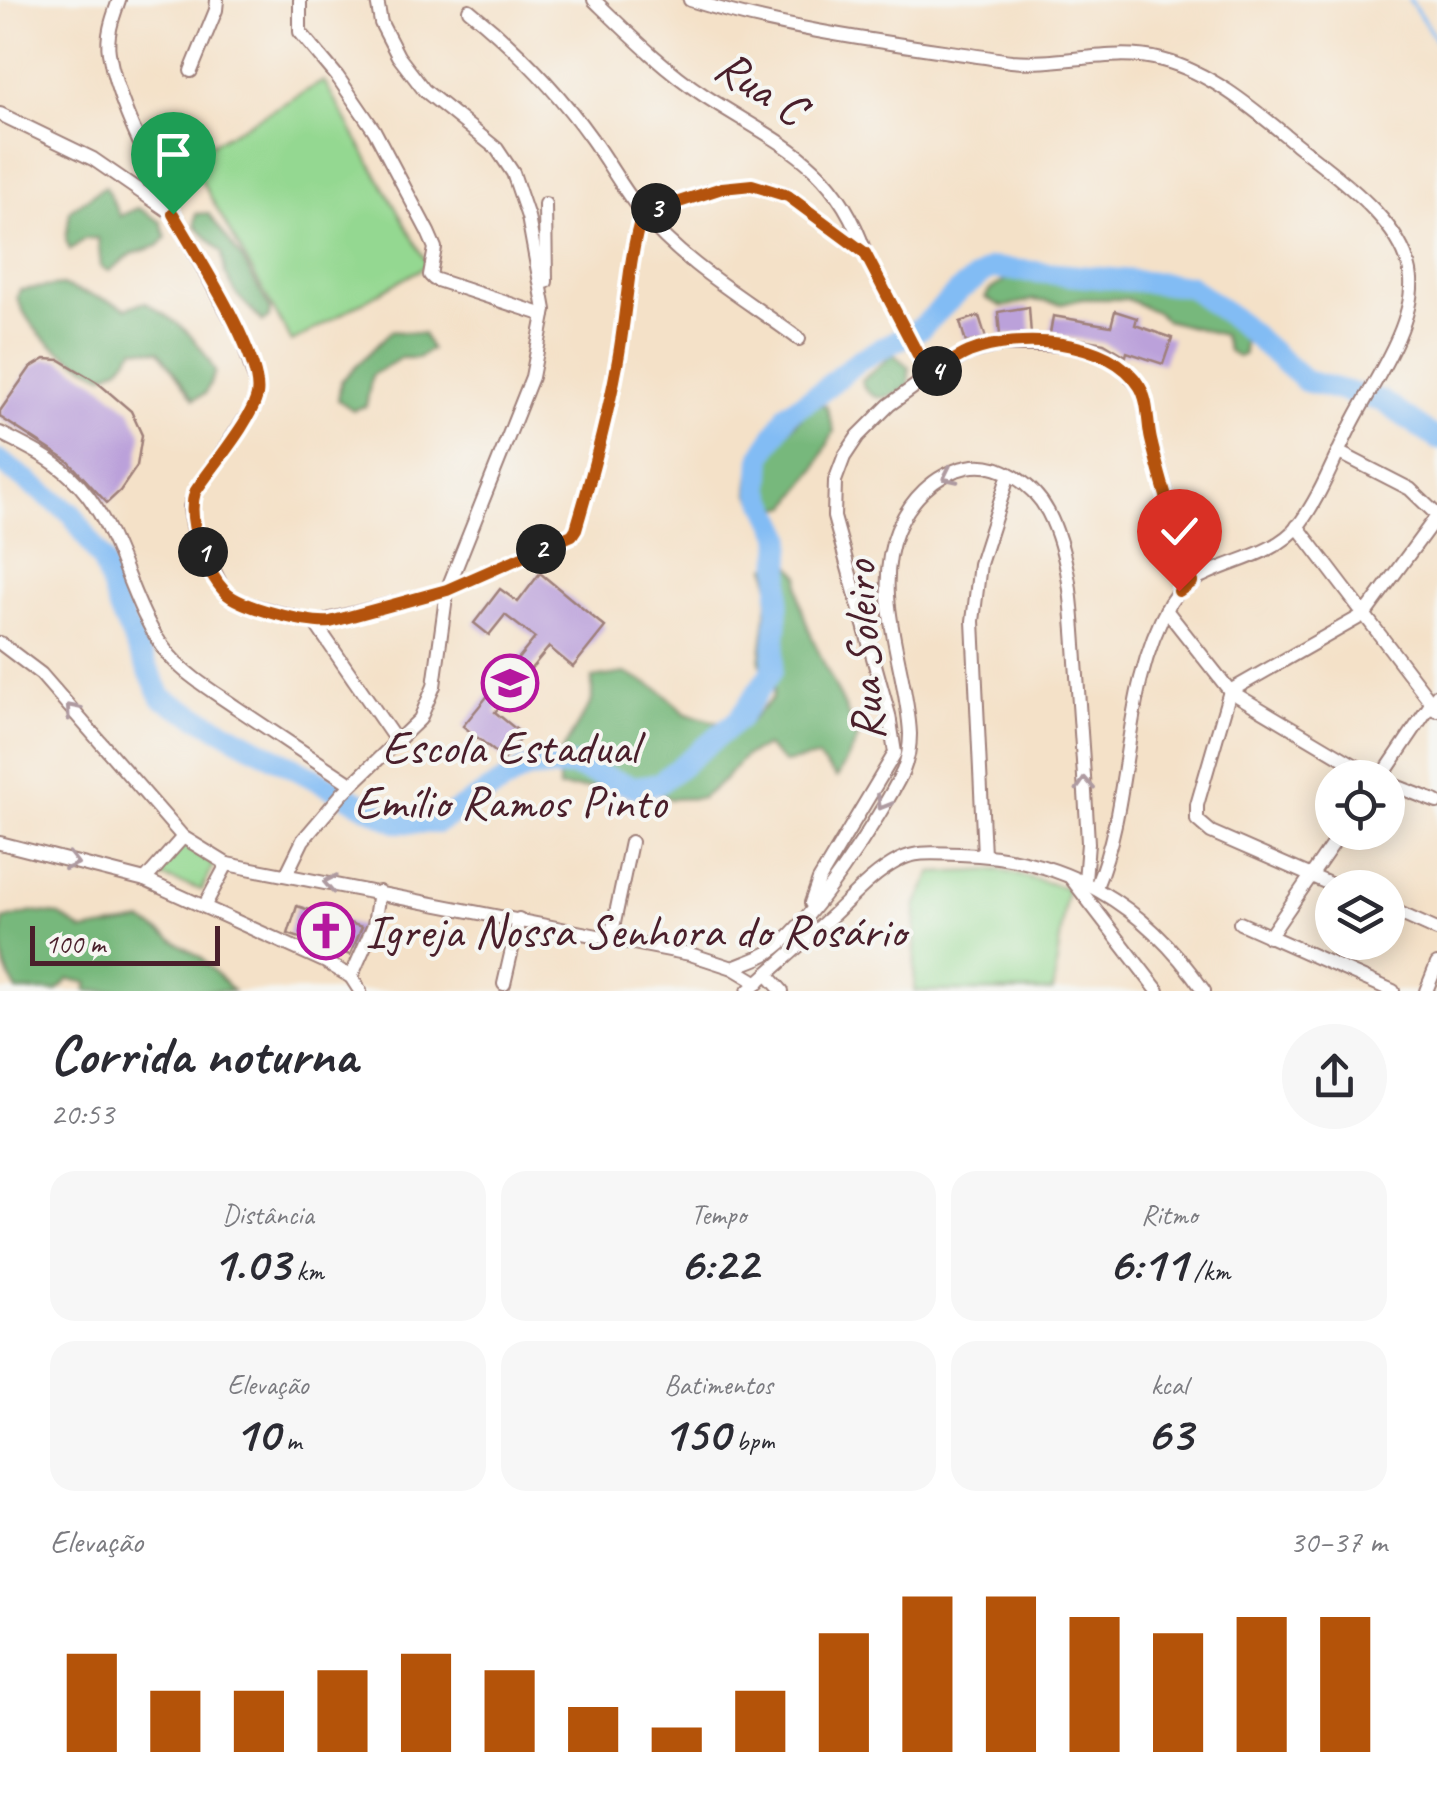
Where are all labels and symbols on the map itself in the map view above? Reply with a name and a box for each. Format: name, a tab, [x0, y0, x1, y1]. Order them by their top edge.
street label: Rua C	[704, 36, 823, 142]
pin	[131, 112, 216, 215]
pin: 3	[631, 183, 681, 233]
pin: 4	[912, 346, 962, 396]
one-way arrow	[941, 463, 959, 483]
pin	[1137, 489, 1222, 592]
pin: 2	[516, 524, 566, 574]
pin: 1	[178, 527, 228, 577]
street label: Rua Soleiro	[828, 557, 898, 743]
school or university icon: Escola Estadual Emílio Ramos Pinto	[480, 653, 540, 713]
one-way arrow	[66, 703, 84, 721]
place label: Escola Estadual Emílio Ramos Pinto	[354, 717, 668, 832]
one-way arrow	[1075, 776, 1096, 792]
one-way arrow	[876, 792, 895, 810]
one-way arrow	[63, 850, 81, 871]
one-way arrow	[321, 873, 338, 894]
church icon: Igreja Nossa Senhora do Rosário	[296, 901, 356, 961]
place label: Igreja Nossa Senhora do Rosário	[365, 901, 910, 961]
scale bar	[30, 921, 220, 966]

